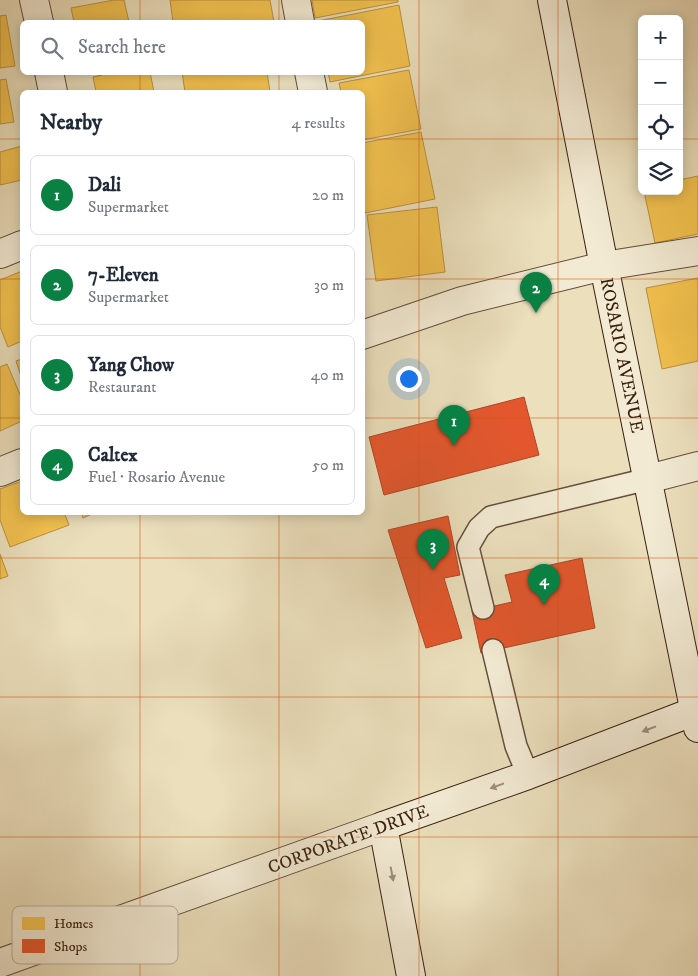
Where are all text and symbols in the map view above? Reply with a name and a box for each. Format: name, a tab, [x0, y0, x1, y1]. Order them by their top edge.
map controls	[638, 15, 683, 195]
button: +	[638, 15, 683, 60]
search box	[20, 20, 365, 75]
icon: search	[38, 34, 66, 62]
text: Search here	[78, 36, 166, 59]
button: −	[638, 60, 683, 105]
button: locate	[638, 105, 683, 150]
text: Nearby	[40, 110, 102, 136]
text: 4 results	[292, 113, 345, 133]
button: layers	[638, 150, 683, 195]
text: Dali	[88, 174, 121, 197]
text: 1	[54, 185, 60, 205]
text: 20 m	[312, 185, 344, 205]
text: Supermarket	[88, 197, 169, 217]
text: 7-Eleven	[88, 264, 159, 287]
pin: 2	[520, 272, 552, 313]
text: 2	[53, 275, 61, 295]
text: 30 m	[314, 275, 344, 295]
street label: ROSARIO AVENUE	[595, 276, 648, 435]
text: Supermarket	[88, 287, 169, 307]
text: Yang Chow	[88, 354, 174, 377]
text: 3	[54, 365, 60, 385]
text: 40 m	[311, 365, 344, 385]
your location	[396, 366, 422, 392]
text: Restaurant	[88, 377, 156, 397]
pin: 1	[438, 405, 470, 446]
text: Caltex	[88, 444, 138, 467]
text: 4	[52, 455, 62, 475]
text: 50 m	[312, 455, 344, 475]
text: Fuel · Rosario Avenue	[88, 467, 225, 487]
pin: 3	[417, 529, 449, 570]
pin: 4	[528, 564, 560, 605]
one-way arrow	[641, 725, 656, 733]
one-way arrow	[489, 782, 504, 790]
street label: CORPORATE DRIVE	[265, 801, 432, 879]
one-way arrow	[389, 867, 397, 883]
legend	[12, 906, 178, 964]
text: Homes	[54, 915, 94, 933]
text: Shops	[54, 938, 87, 956]

